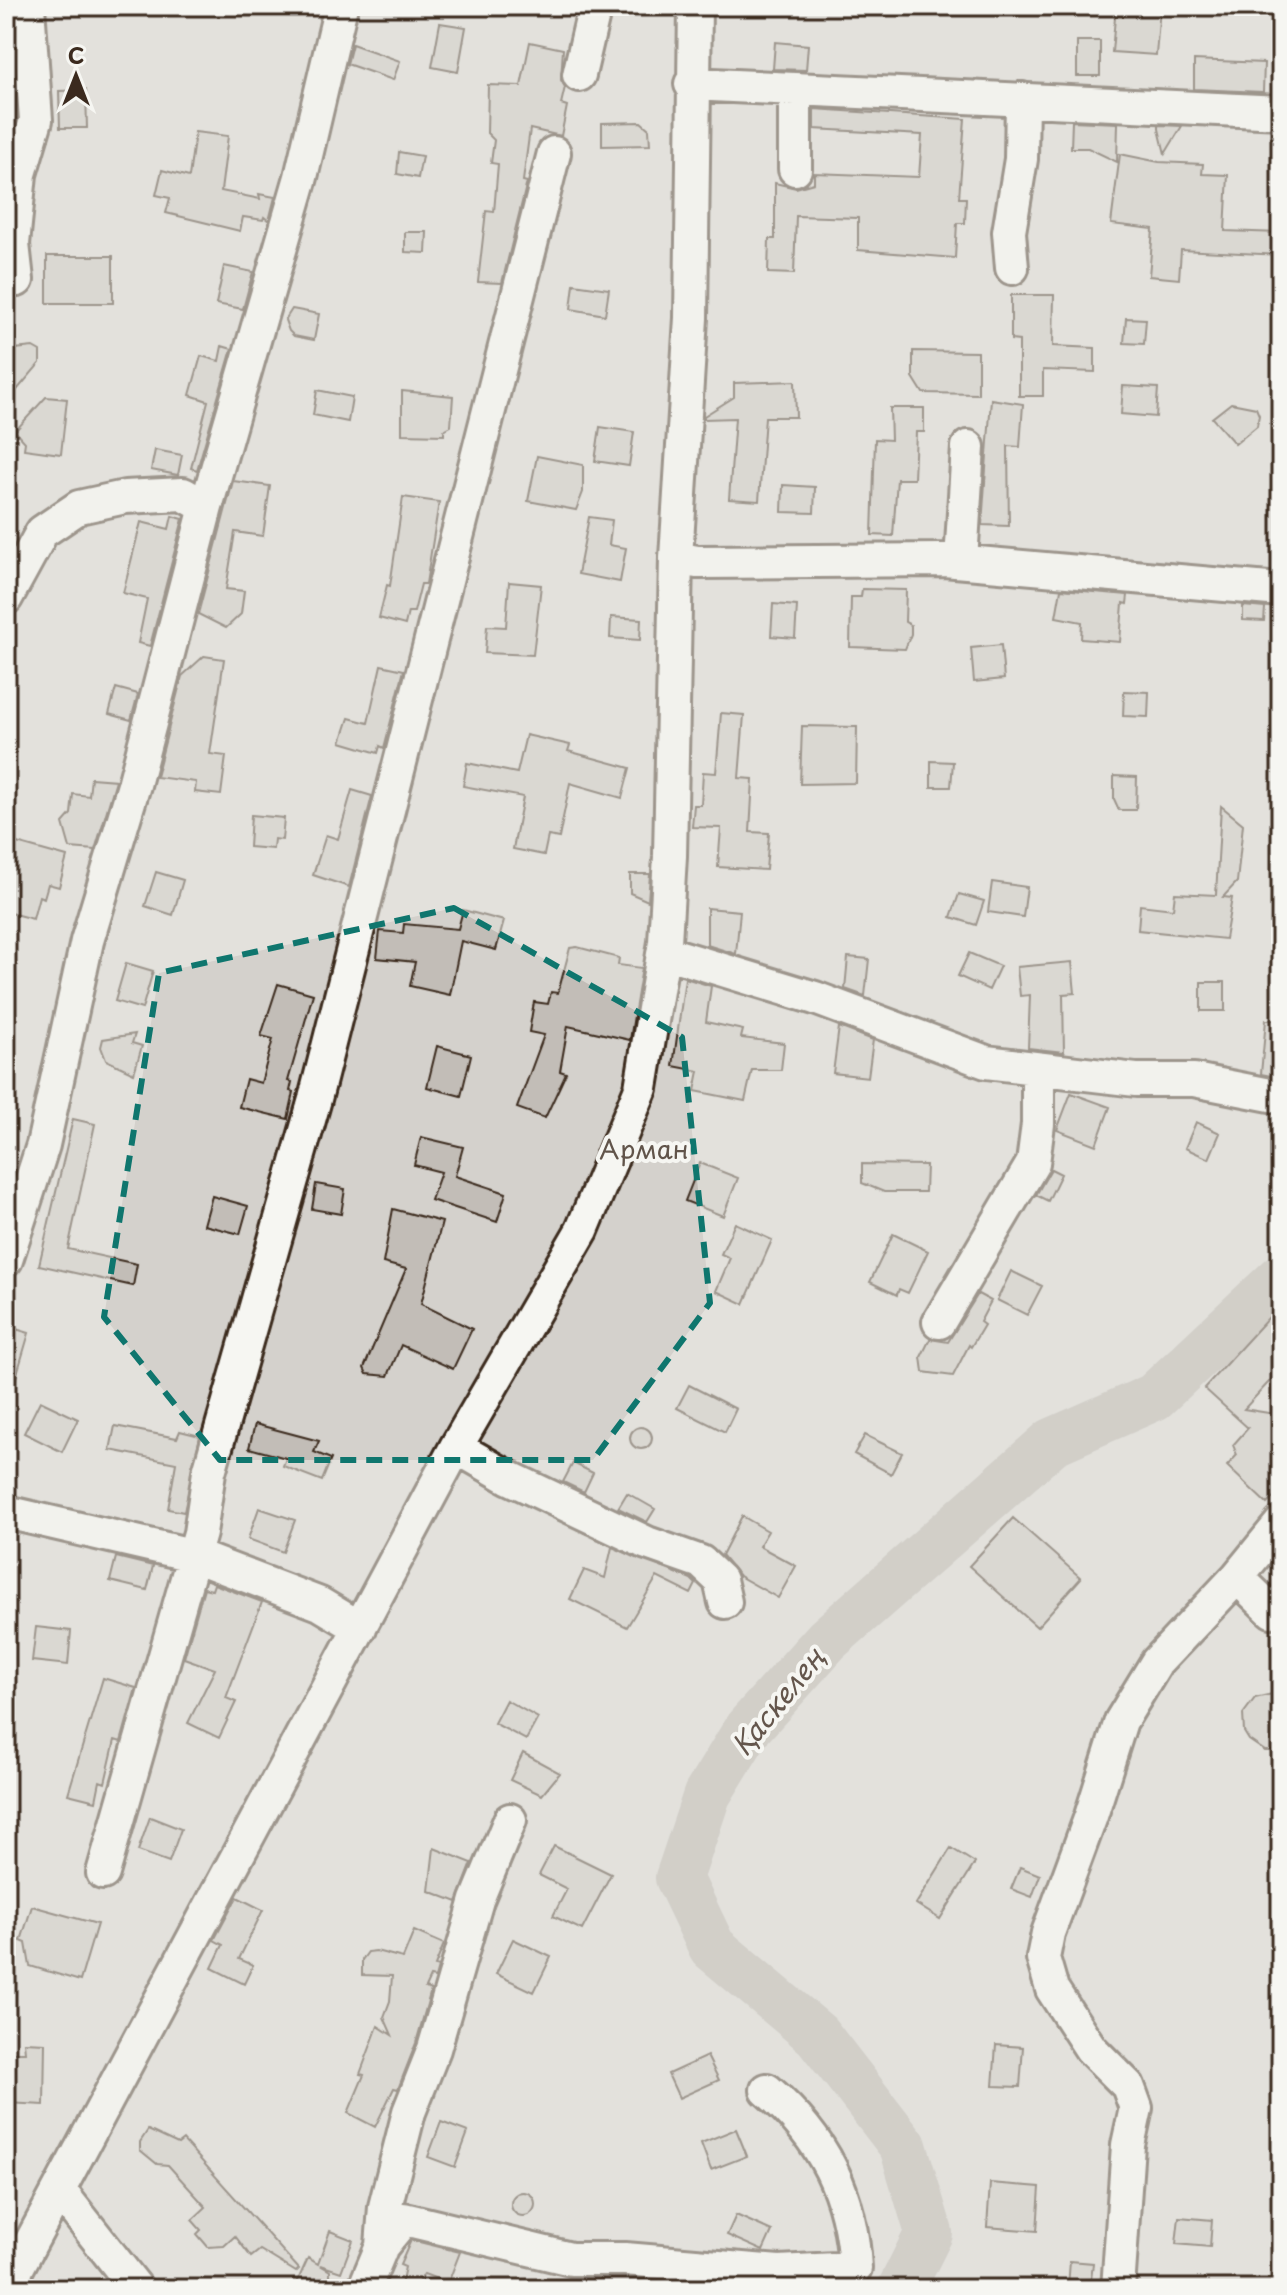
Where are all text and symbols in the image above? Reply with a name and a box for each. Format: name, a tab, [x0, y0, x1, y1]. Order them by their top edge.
north arrow	[36, 36, 116, 116]
text: С	[68, 38, 84, 71]
park label: Арман	[599, 1129, 689, 1168]
water label: Қаскелең	[720, 1637, 835, 1764]

